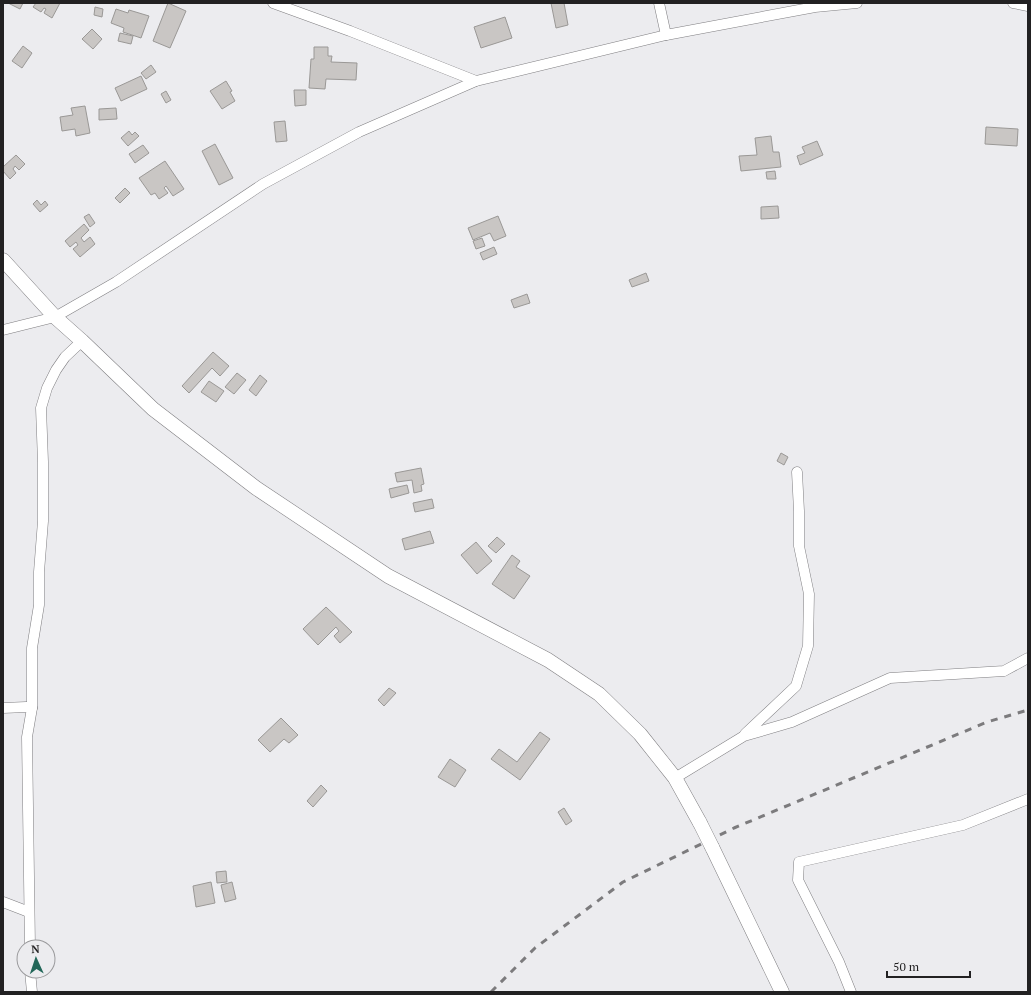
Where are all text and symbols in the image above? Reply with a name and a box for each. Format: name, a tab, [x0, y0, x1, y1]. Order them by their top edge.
north arrow	[16, 939, 56, 979]
text: N	[31, 942, 41, 956]
scale bar	[887, 953, 970, 979]
text: 50 m	[893, 959, 920, 974]

